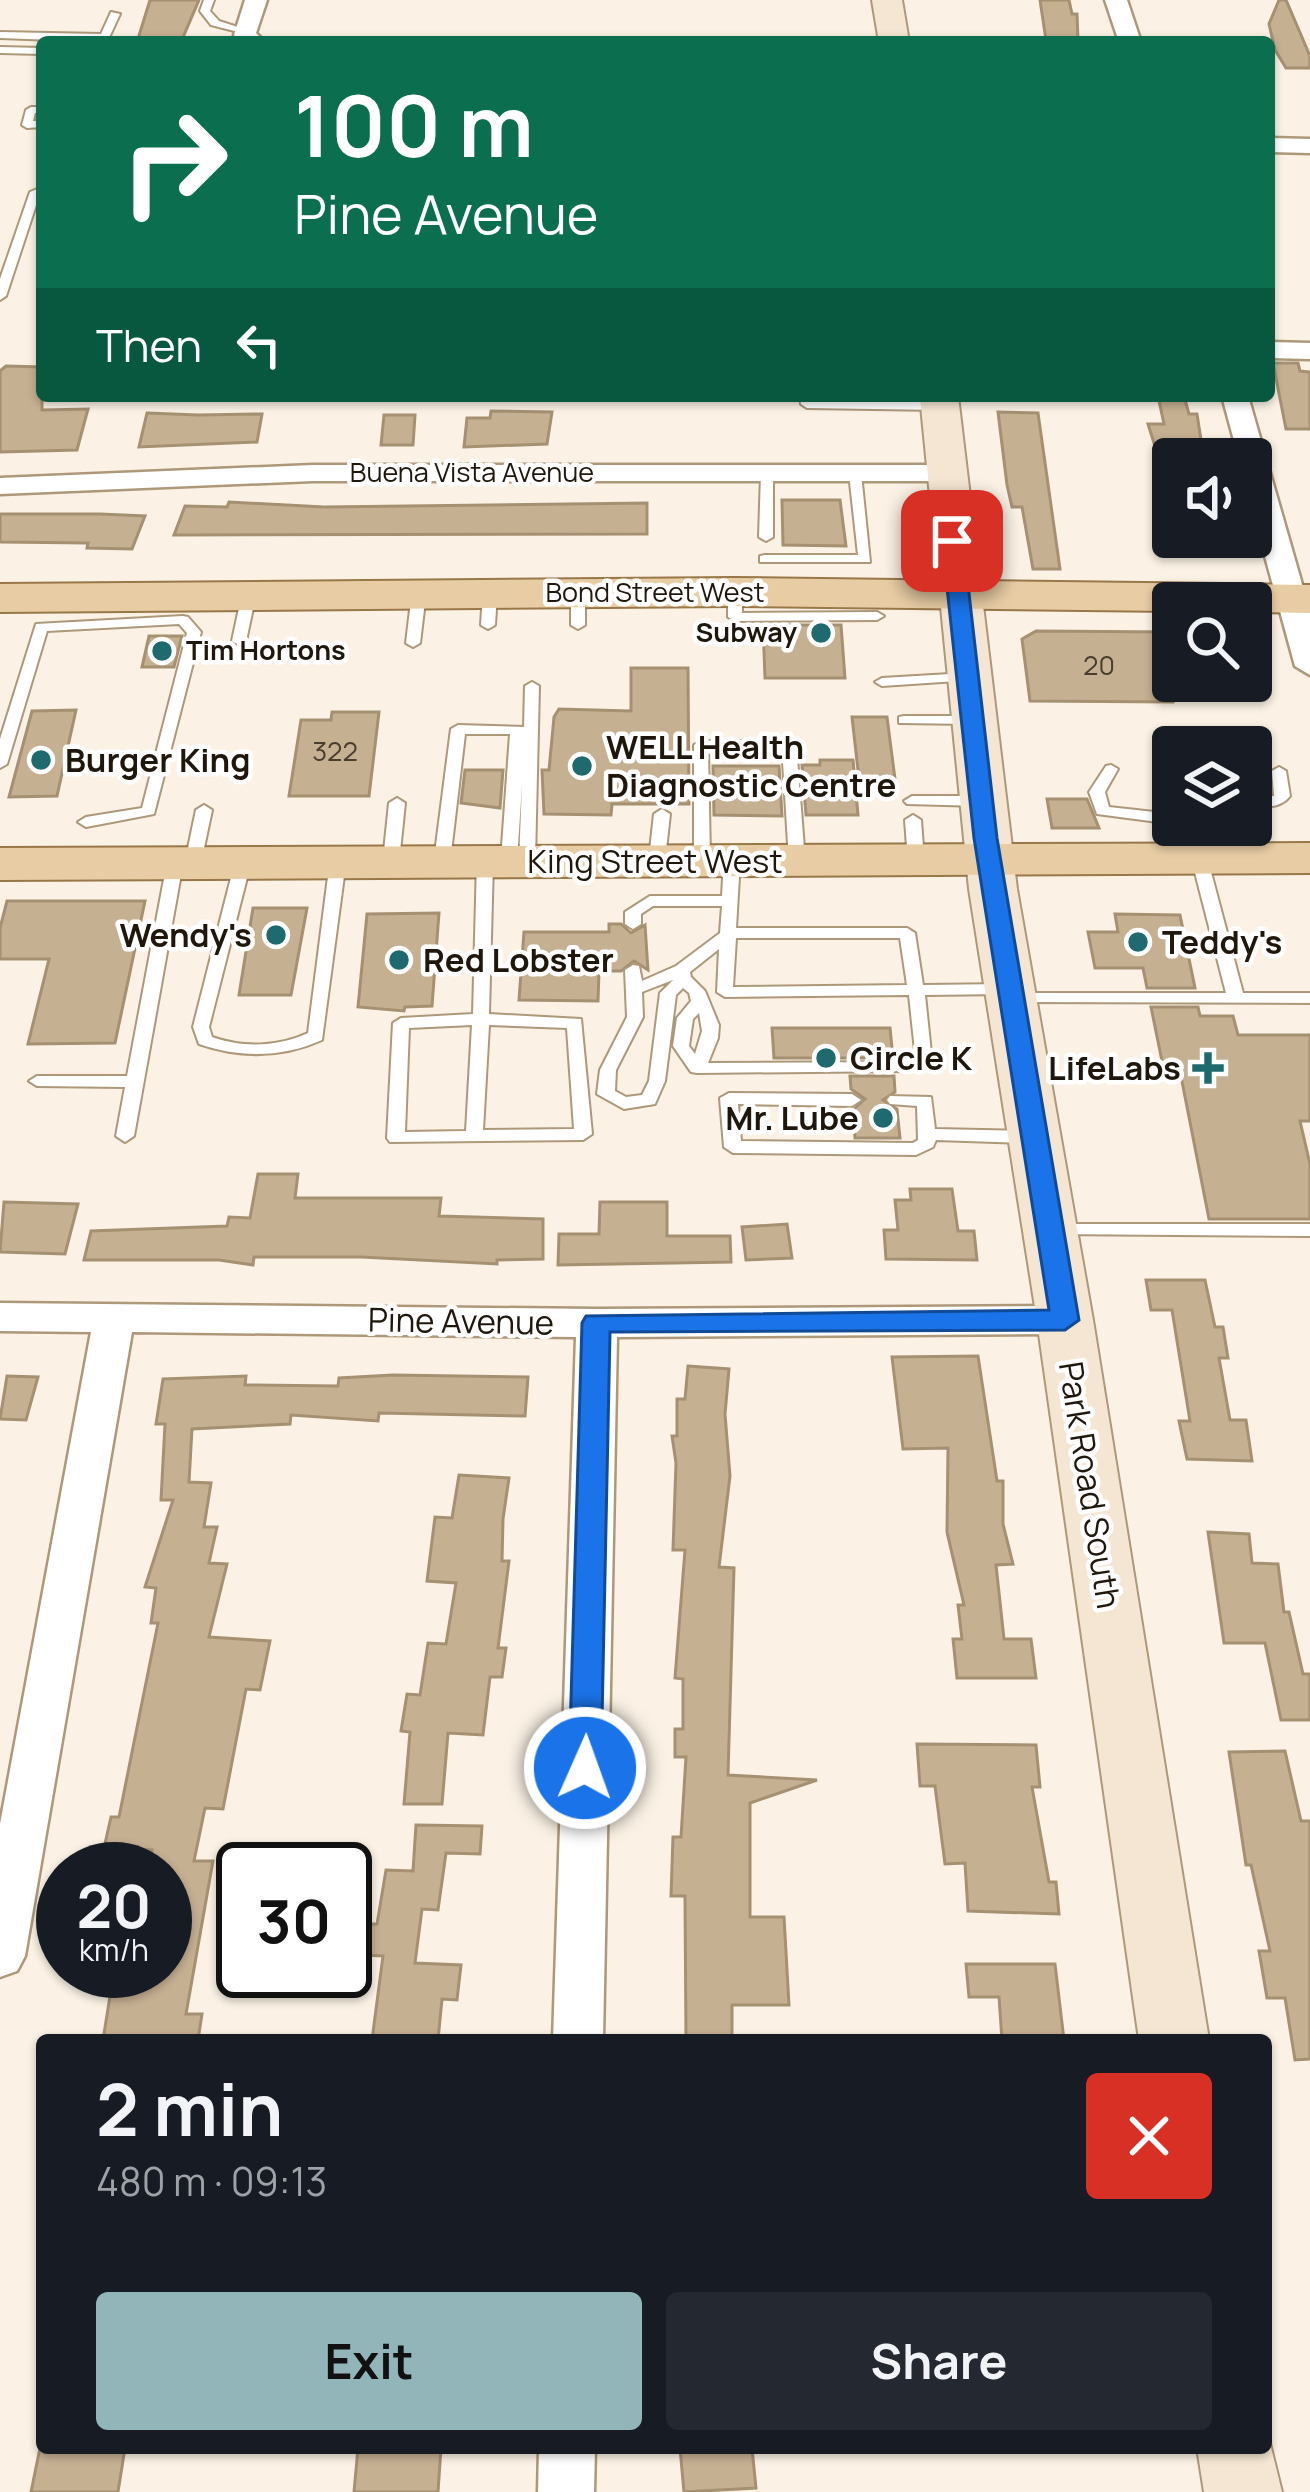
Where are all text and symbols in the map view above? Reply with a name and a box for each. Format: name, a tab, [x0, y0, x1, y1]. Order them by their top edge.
text: 100 m	[294, 67, 534, 182]
icon: right	[96, 84, 252, 240]
text: Pine Avenue	[294, 176, 598, 250]
icon: left	[226, 312, 292, 378]
text: Then	[96, 314, 202, 376]
map controls	[1152, 438, 1272, 846]
button: sound	[1152, 438, 1272, 558]
street label: Buena Vista Avenue	[350, 453, 594, 490]
pin	[901, 490, 1003, 592]
icon: arrive	[919, 508, 985, 574]
street label: Bond Street West	[546, 573, 764, 610]
button: search	[1152, 582, 1272, 702]
place label: Subway	[696, 613, 797, 650]
marker: Subway	[808, 620, 834, 646]
place label: Tim Hortons	[186, 631, 346, 668]
marker: Tim Hortons	[149, 638, 175, 664]
house number: 20	[1083, 646, 1115, 683]
place label: WELL Health Diagnostic Centre	[606, 724, 896, 807]
button: layers	[1152, 726, 1272, 846]
house number: 322	[312, 732, 358, 769]
place label: Burger King	[65, 737, 251, 782]
marker: Burger King	[28, 747, 54, 773]
marker: WELL Health Diagnostic Centre	[569, 753, 595, 779]
street label: King Street West	[527, 838, 783, 883]
place label: Wendy's	[119, 912, 252, 957]
place label: Teddy's	[1162, 919, 1282, 964]
marker: Wendy's	[263, 922, 289, 948]
marker: Teddy's	[1125, 929, 1151, 955]
place label: Red Lobster	[423, 937, 614, 982]
marker: Red Lobster	[386, 947, 412, 973]
place label: Circle K	[850, 1035, 973, 1080]
marker: Circle K	[813, 1045, 839, 1071]
place label: LifeLabs	[1048, 1045, 1181, 1090]
marker: LifeLabs	[1192, 1052, 1224, 1084]
place label: Mr. Lube	[725, 1095, 859, 1140]
marker: Mr. Lube	[870, 1105, 896, 1131]
street label: Pine Avenue	[368, 1296, 554, 1345]
street label: Park Road South	[1049, 1358, 1132, 1612]
position arrow	[522, 1705, 648, 1831]
speed limit sign: 30	[216, 1842, 372, 1998]
text: 20	[76, 1864, 152, 1946]
text: km/h	[79, 1929, 149, 1970]
text: 2 min	[96, 2059, 283, 2158]
button: close	[1086, 2073, 1212, 2199]
text: 480 m · 09:13	[96, 2154, 327, 2208]
button: Exit	[96, 2292, 642, 2430]
button: Share	[666, 2292, 1212, 2430]

